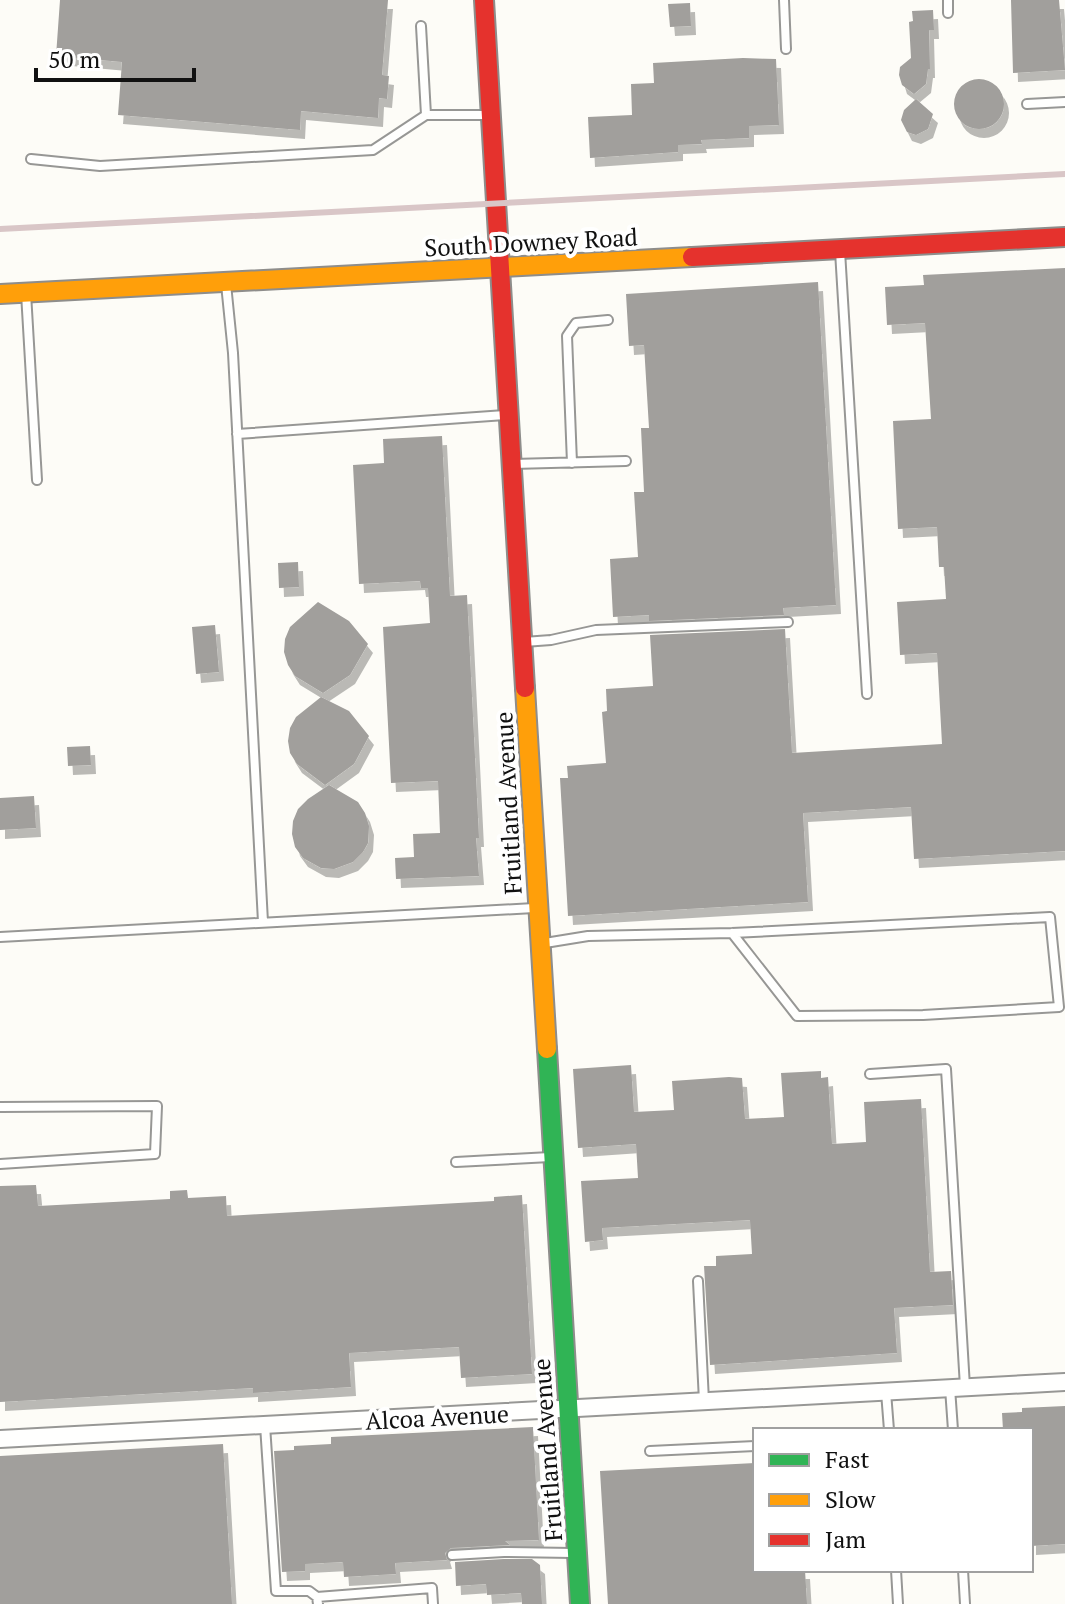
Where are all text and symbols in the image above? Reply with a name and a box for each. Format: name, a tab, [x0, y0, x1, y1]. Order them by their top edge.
scale bar	[36, 32, 194, 82]
text: 50 m	[48, 43, 100, 75]
street label: South Downey Road	[424, 220, 638, 264]
street label: Fruitland Avenue	[487, 711, 529, 895]
street label: Fruitland Avenue	[525, 1358, 569, 1542]
street label: Alcoa Avenue	[364, 1397, 510, 1437]
legend	[753, 1428, 1033, 1572]
text: Fast	[825, 1443, 870, 1475]
text: Slow	[825, 1483, 876, 1515]
text: Jam	[825, 1523, 866, 1555]

